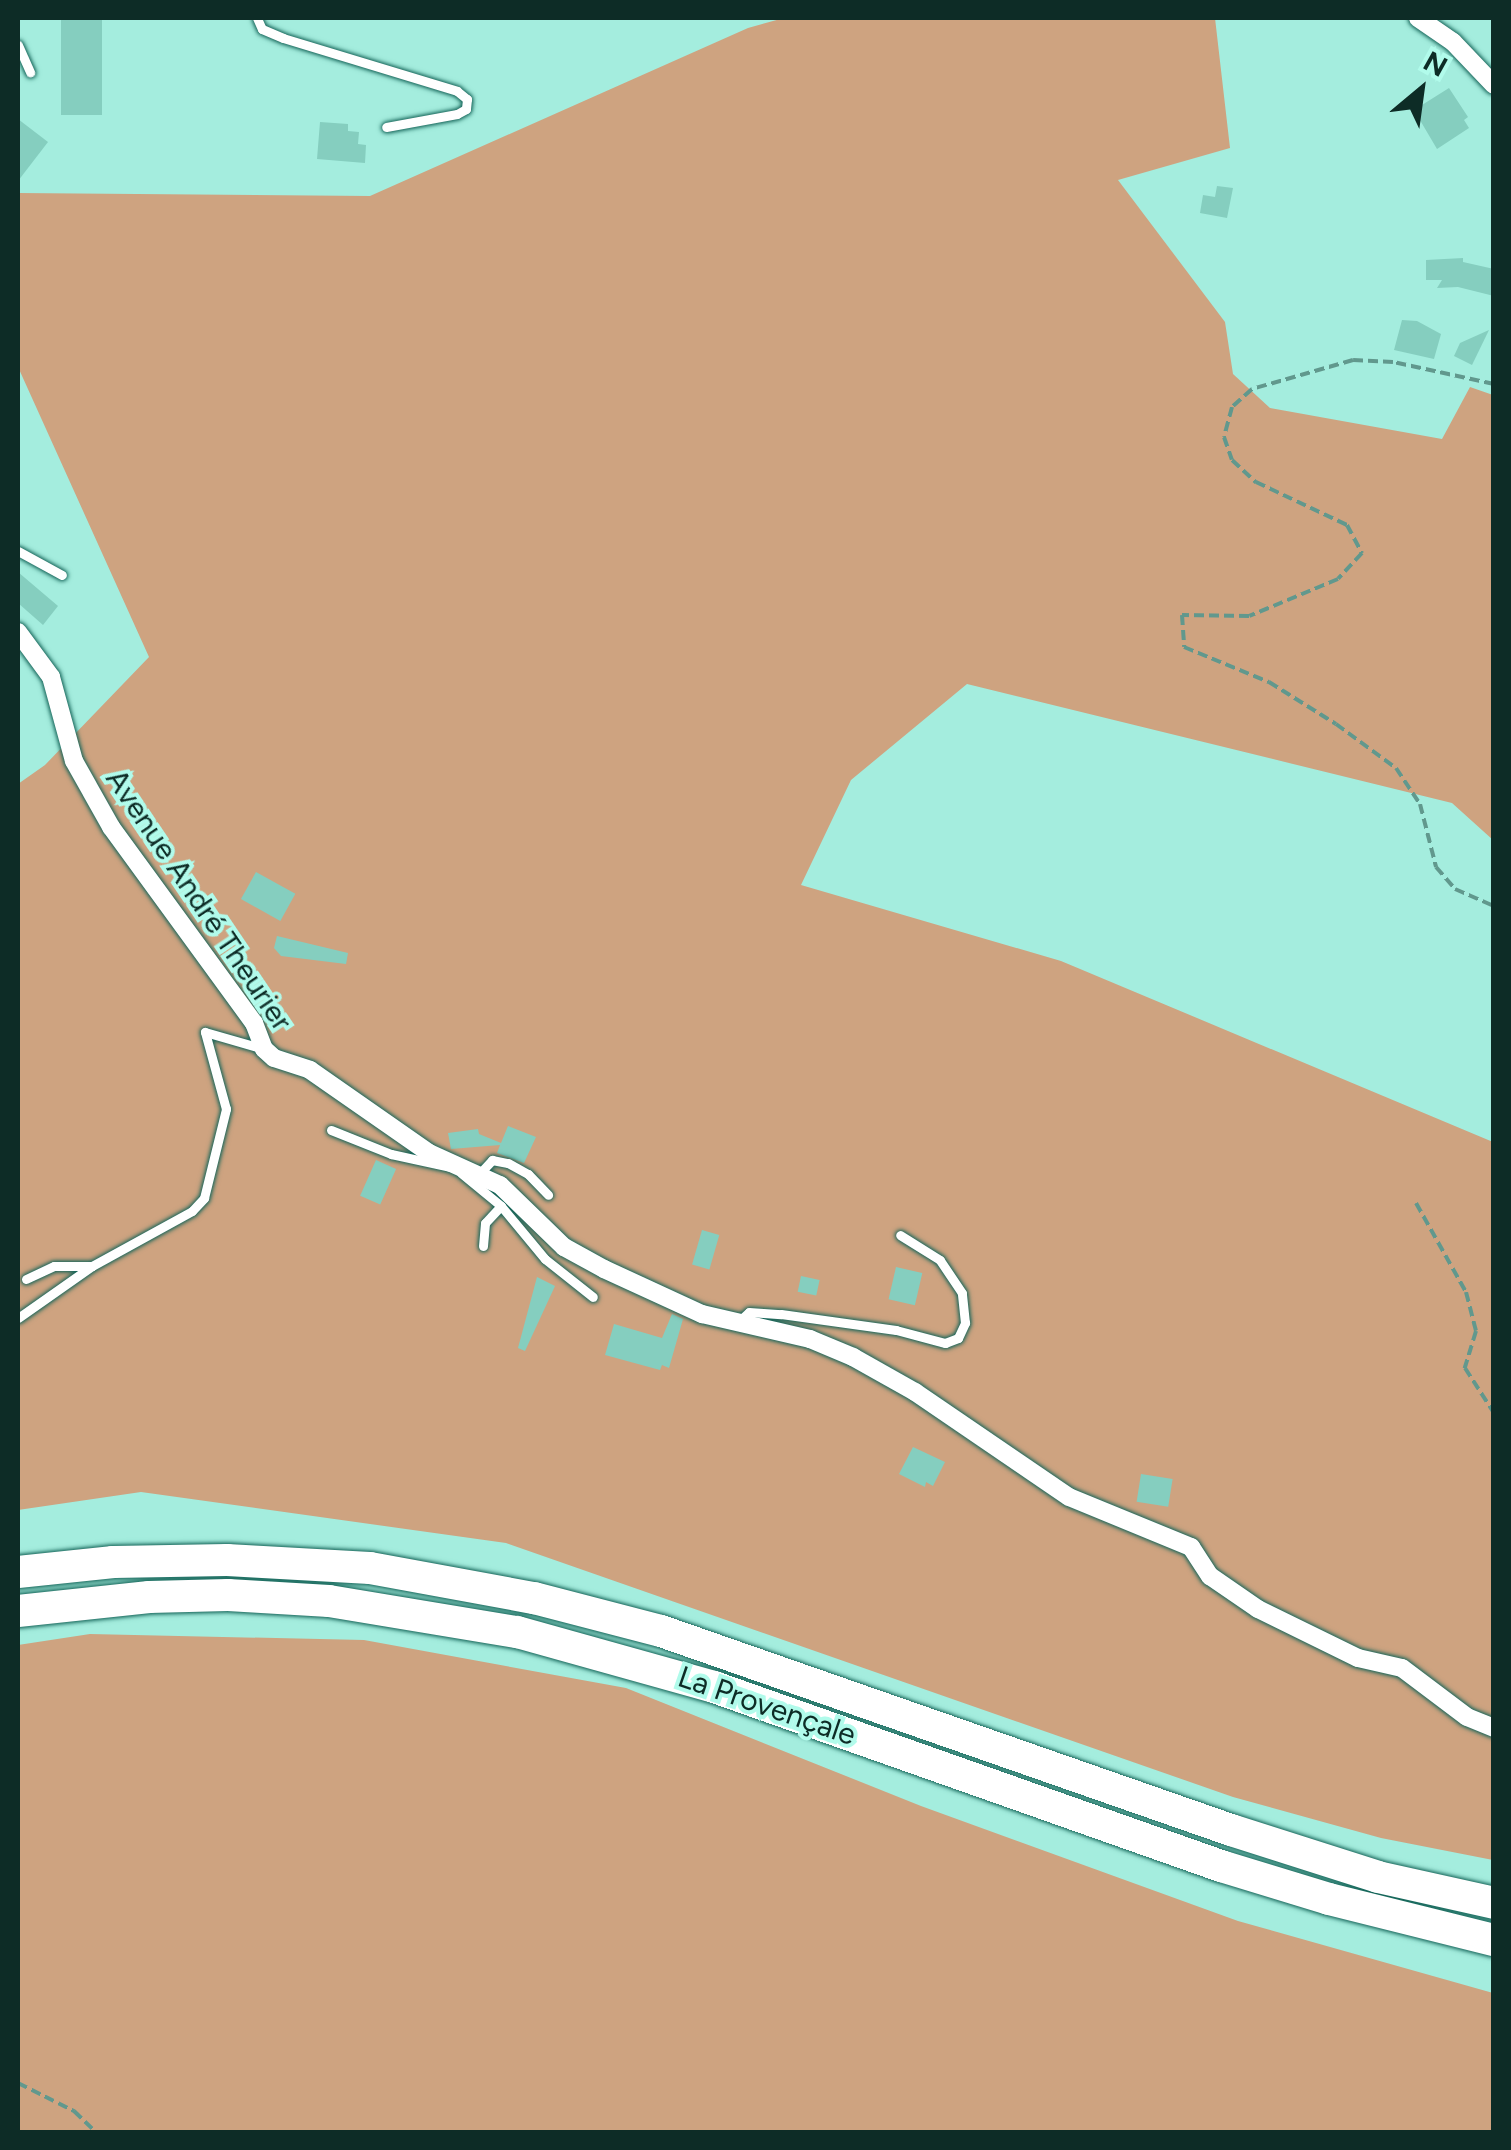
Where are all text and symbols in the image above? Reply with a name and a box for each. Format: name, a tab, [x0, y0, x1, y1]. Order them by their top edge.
north arrow	[1371, 40, 1471, 140]
text: N	[1418, 44, 1453, 84]
street label: Avenue André Theurier	[98, 762, 300, 1038]
street label: La Provençale	[673, 1659, 861, 1753]

